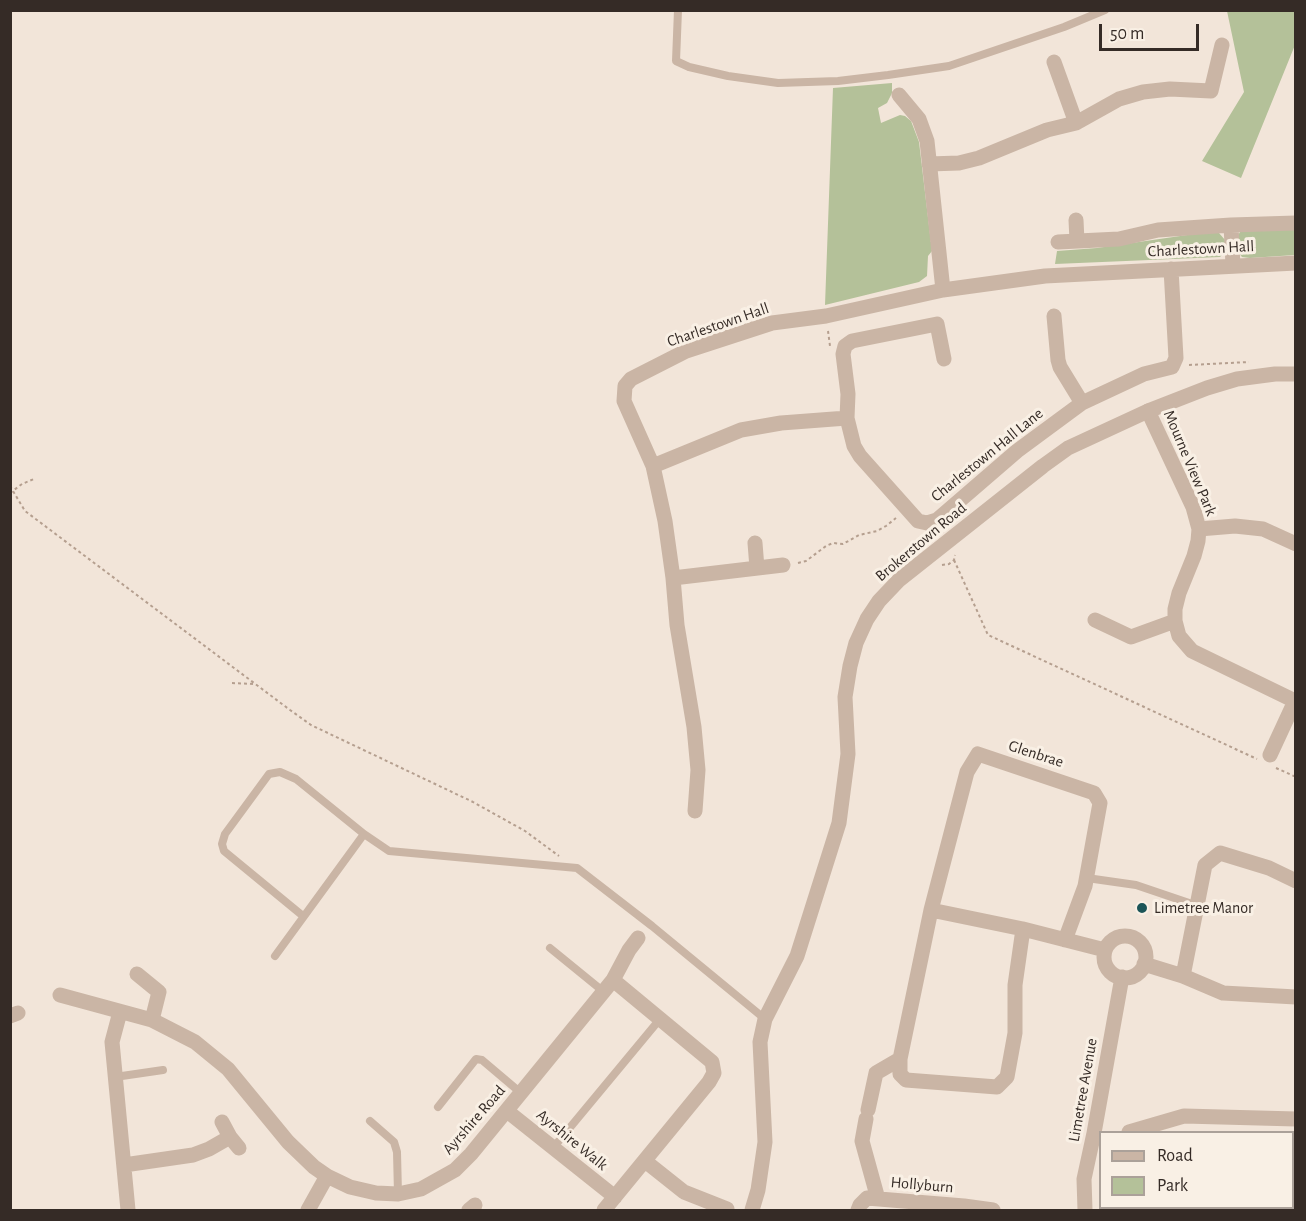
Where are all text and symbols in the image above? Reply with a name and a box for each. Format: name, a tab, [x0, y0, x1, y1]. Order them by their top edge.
scale bar	[1102, 12, 1202, 50]
text: 50 m	[1110, 25, 1144, 43]
street label: Charlestown Hall	[1147, 237, 1255, 261]
street label: Charlestown Hall	[665, 299, 771, 351]
street label: Charlestown Hall Lane	[927, 404, 1047, 506]
street label: Mourne View Park	[1159, 407, 1221, 519]
street label: Brokerstown Road	[872, 498, 970, 586]
street label: Glenbrae	[1006, 736, 1066, 772]
place label: Limetree Manor	[1154, 898, 1253, 918]
marker: Limetree Manor	[1135, 901, 1149, 915]
street label: Limetree Avenue	[1064, 1037, 1102, 1143]
street label: Ayrshire Road	[439, 1081, 509, 1159]
street label: Ayrshire Walk	[532, 1105, 612, 1175]
legend	[1099, 1131, 1294, 1209]
text: Road	[1157, 1147, 1193, 1165]
street label: Hollyburn	[890, 1173, 954, 1197]
text: Park	[1157, 1177, 1188, 1195]

